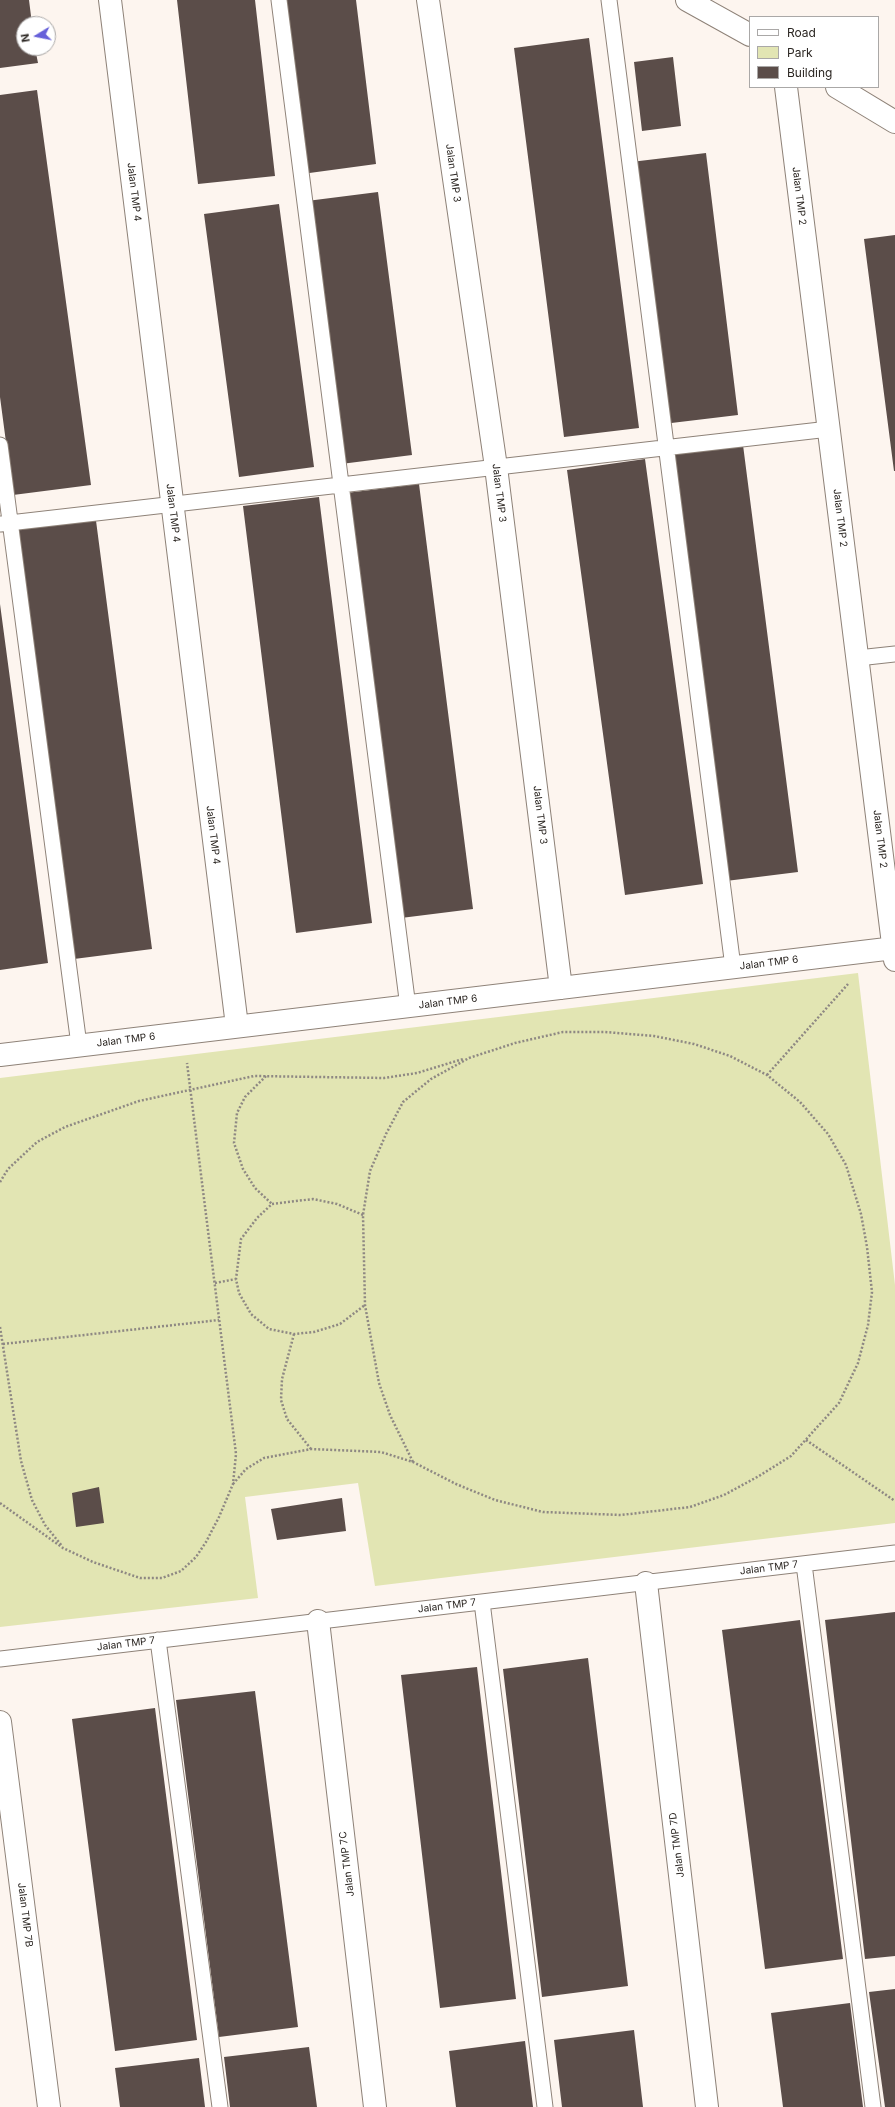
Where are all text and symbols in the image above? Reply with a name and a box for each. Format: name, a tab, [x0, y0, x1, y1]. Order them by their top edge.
north arrow	[16, 16, 56, 56]
legend	[749, 16, 879, 88]
text: Road	[787, 25, 816, 40]
text: N	[18, 33, 33, 43]
text: Park	[787, 45, 813, 60]
text: Building	[787, 65, 832, 80]
street label: Jalan TMP 3	[443, 143, 463, 203]
street label: Jalan TMP 4	[124, 162, 144, 222]
street label: Jalan TMP 2	[789, 166, 809, 226]
street label: Jalan TMP 3	[489, 463, 509, 523]
street label: Jalan TMP 4	[163, 483, 183, 543]
street label: Jalan TMP 2	[830, 488, 850, 548]
street label: Jalan TMP 3	[530, 785, 550, 845]
street label: Jalan TMP 4	[203, 805, 223, 865]
street label: Jalan TMP 2	[870, 809, 890, 869]
street label: Jalan TMP 6	[739, 953, 799, 973]
street label: Jalan TMP 6	[418, 992, 478, 1012]
street label: Jalan TMP 6	[96, 1030, 156, 1050]
street label: Jalan TMP 7	[739, 1558, 799, 1578]
street label: Jalan TMP 7	[417, 1596, 477, 1616]
street label: Jalan TMP 7	[96, 1634, 156, 1654]
street label: Jalan TMP 7D	[667, 1812, 687, 1878]
street label: Jalan TMP 7C	[337, 1831, 357, 1897]
street label: Jalan TMP 7B	[15, 1882, 35, 1948]

